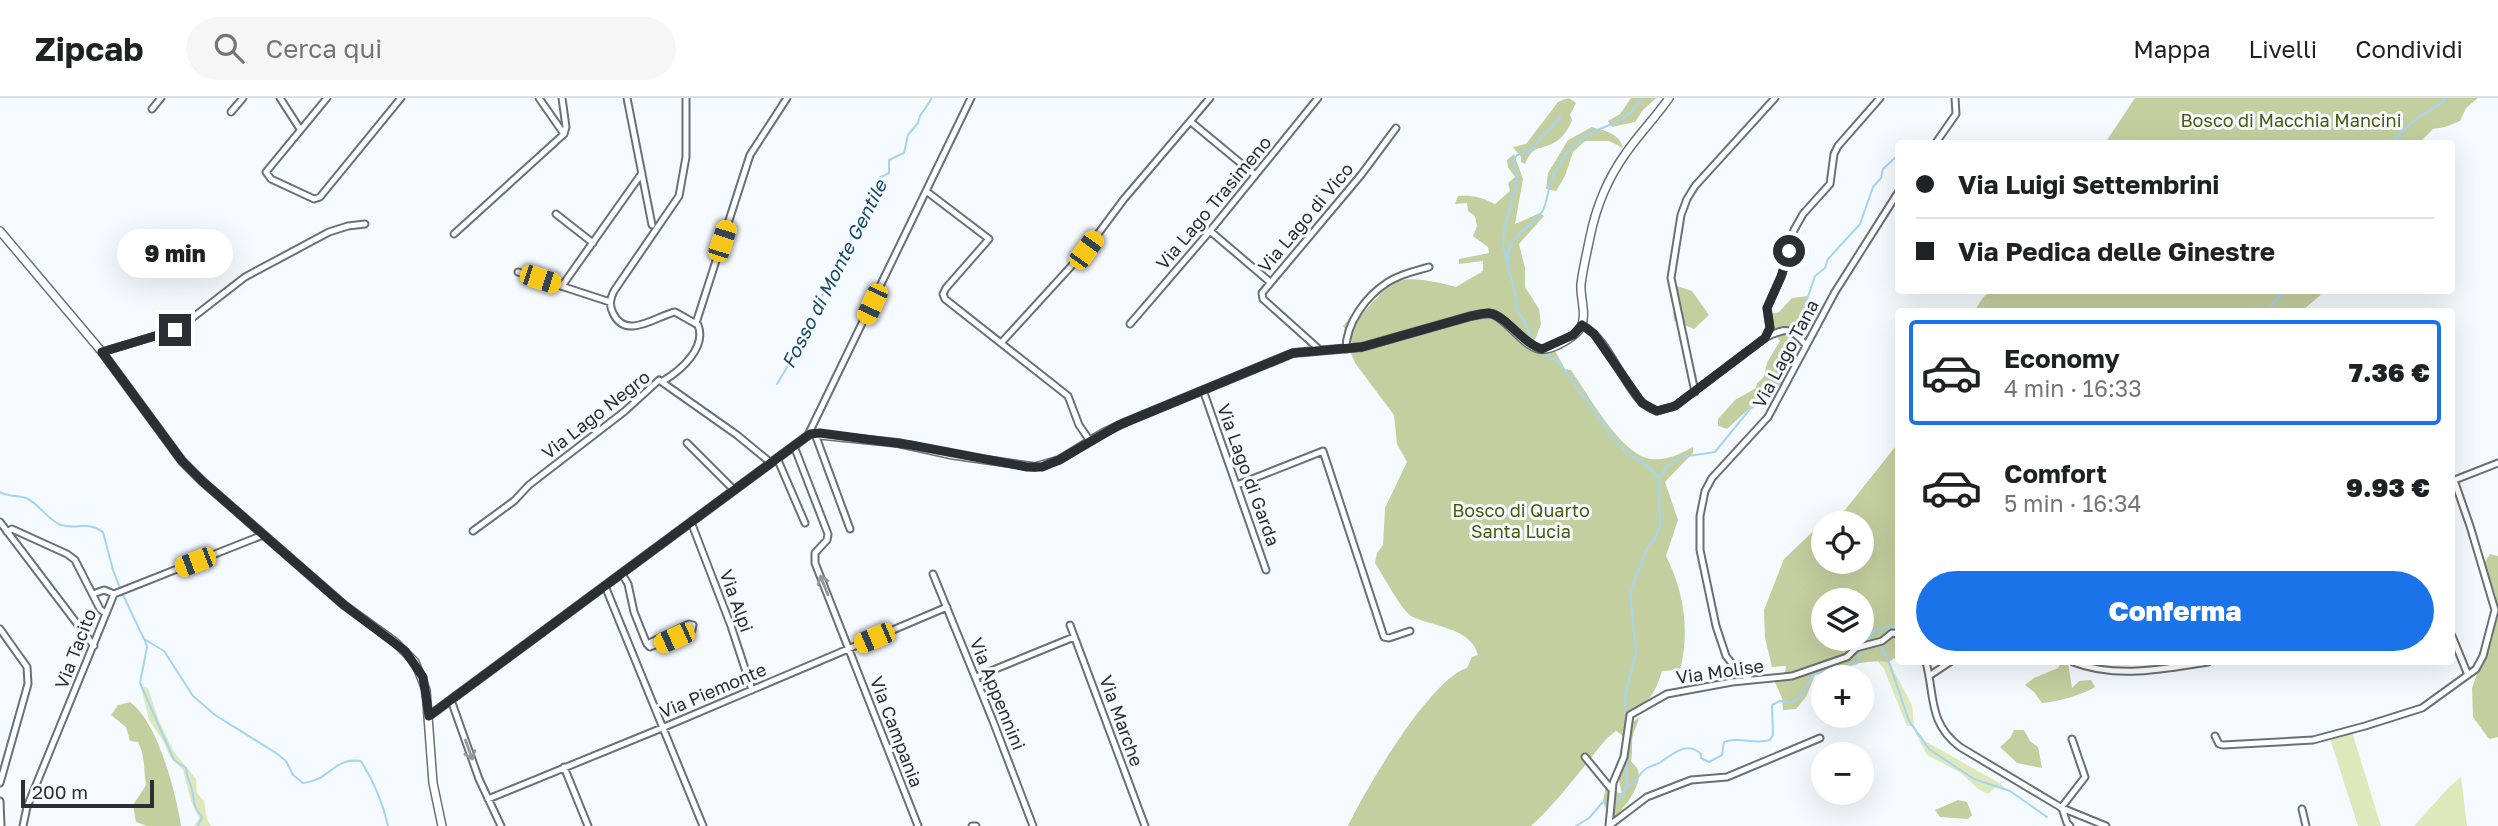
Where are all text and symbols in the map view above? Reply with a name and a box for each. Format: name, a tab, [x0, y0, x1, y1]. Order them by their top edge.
search box	[186, 17, 676, 80]
text: Zipcab	[35, 29, 144, 68]
icon: search	[210, 29, 248, 67]
text: Cerca qui	[266, 33, 382, 64]
text: Mappa	[2133, 34, 2210, 63]
text: Livelli	[2248, 34, 2317, 63]
text: Condividi	[2355, 34, 2463, 63]
park label: Bosco di Macchia Mancini	[2181, 109, 2402, 131]
street label: Via Lago Trasimeno	[1151, 131, 1276, 274]
street label: Via Lago di Vico	[1253, 158, 1358, 277]
text: Via Luigi Settembrini	[1958, 169, 2219, 200]
water label: Fosso di Monte Gentile	[776, 174, 892, 372]
car	[706, 218, 739, 264]
car	[1066, 227, 1107, 273]
callout: 9 min	[117, 229, 233, 278]
route start	[1773, 235, 1805, 267]
text: Via Pedica delle Ginestre	[1958, 236, 2275, 267]
text: 9 min	[144, 239, 206, 267]
car	[517, 263, 564, 295]
car	[854, 281, 891, 327]
street label: Via Lago Tana	[1747, 296, 1823, 411]
route end	[159, 314, 191, 346]
icon: car	[1920, 341, 1983, 404]
text: Economy	[2004, 343, 2120, 374]
text: 7.36 €	[2349, 357, 2430, 388]
street label: Via Lago Negro	[537, 365, 654, 463]
text: 4 min · 16:33	[2004, 374, 2142, 402]
street label: Via Lago di Garda	[1213, 400, 1285, 549]
icon: car	[1920, 456, 1983, 519]
text: Comfort	[2004, 458, 2107, 489]
text: 9.93 €	[2346, 472, 2430, 503]
text: 5 min · 16:34	[2004, 489, 2142, 517]
park label: Bosco di Quarto Santa Lucia	[1452, 499, 1590, 542]
map controls	[1811, 511, 1874, 805]
button: locate	[1811, 511, 1874, 574]
car	[172, 545, 219, 579]
street label: Via Alpi	[716, 566, 758, 635]
button: Conferma	[1916, 571, 2434, 651]
one-way arrow	[817, 575, 830, 596]
button: layers	[1811, 588, 1874, 651]
street label: Via Tacito	[50, 606, 100, 692]
car	[651, 620, 698, 656]
car	[851, 620, 898, 656]
street label: Via Appennini	[965, 634, 1030, 753]
street label: Via Molise	[1675, 654, 1765, 688]
street label: Via Piemonte	[656, 658, 769, 722]
button: +	[1811, 665, 1874, 728]
street label: Via Marche	[1095, 672, 1149, 769]
street label: Via Campania	[866, 673, 928, 790]
one-way arrow	[464, 738, 476, 760]
button: −	[1811, 742, 1874, 805]
scale bar	[21, 777, 154, 809]
text: 200 m	[32, 780, 88, 803]

